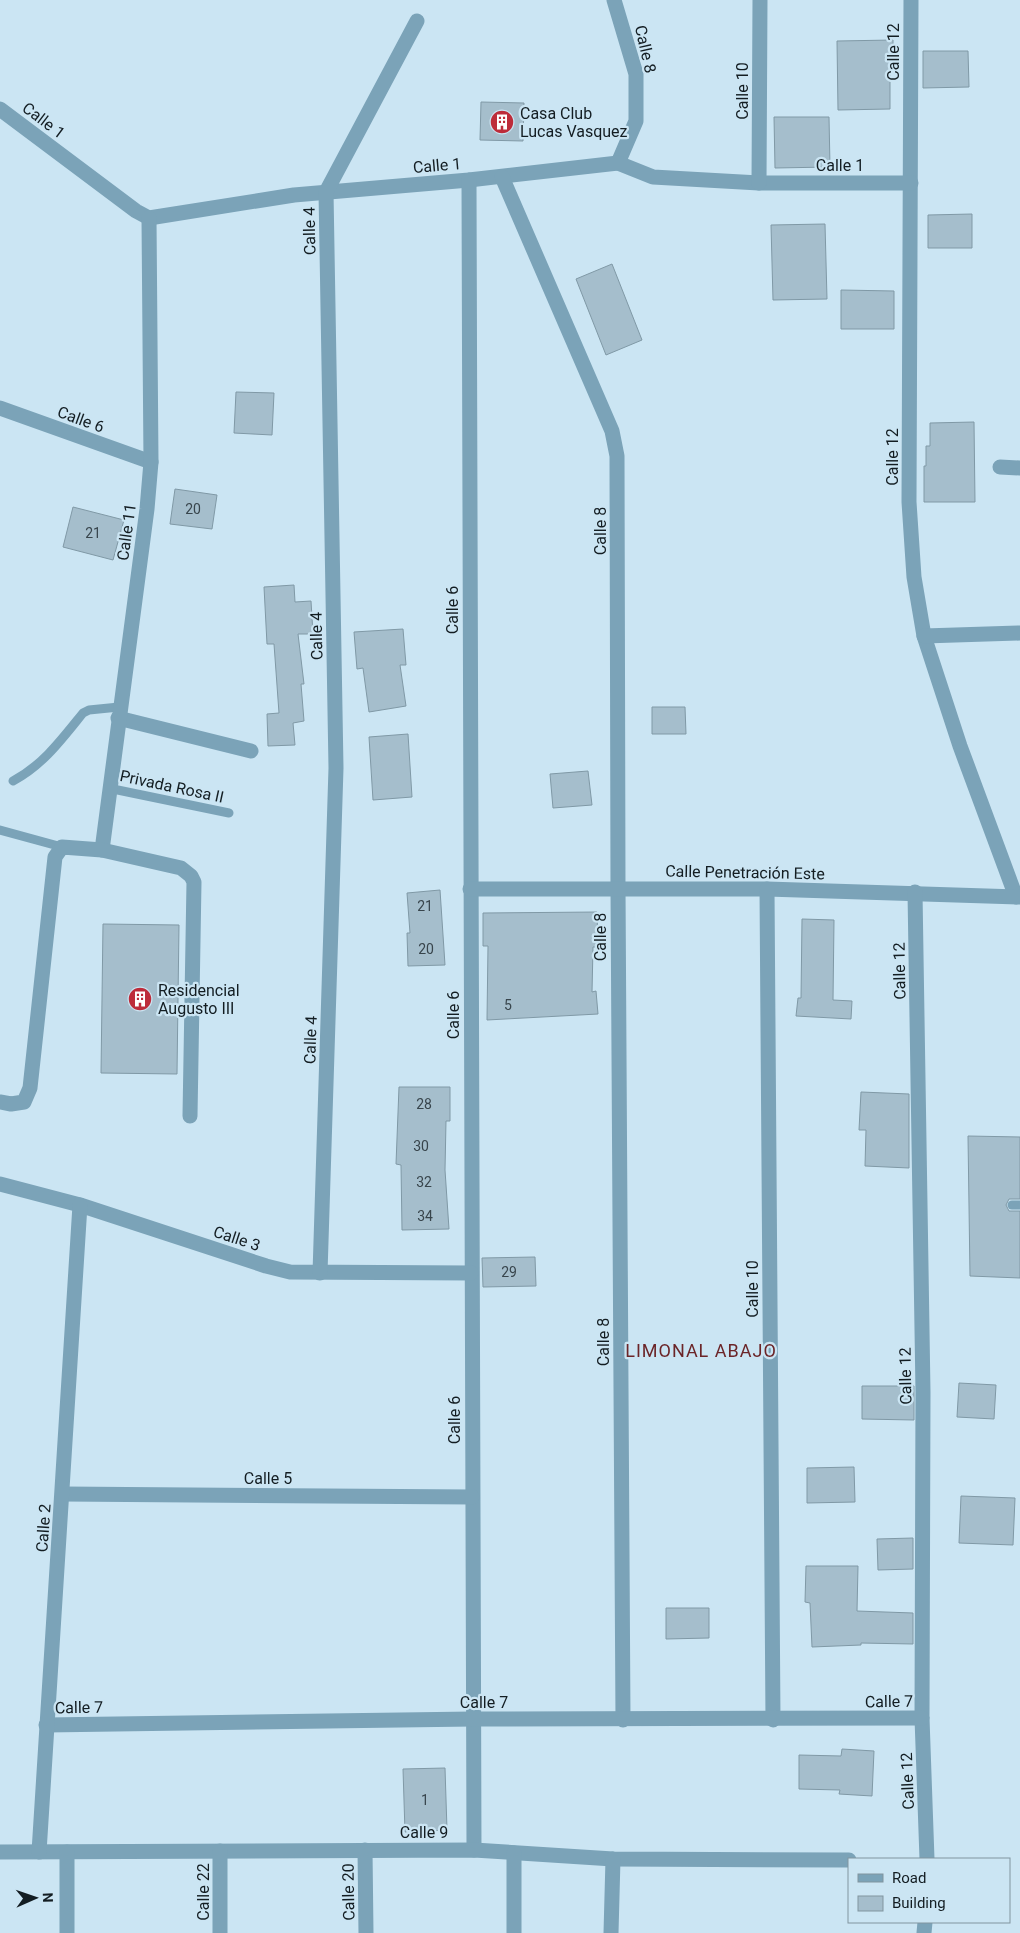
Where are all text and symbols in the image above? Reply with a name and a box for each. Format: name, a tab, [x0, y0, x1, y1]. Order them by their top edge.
street label: Calle 8	[631, 23, 660, 75]
street label: Calle 12	[884, 23, 903, 81]
street label: Calle 10	[733, 62, 752, 120]
street label: Calle 1	[19, 98, 69, 143]
place label: Casa Club Lucas Vasquez	[520, 104, 628, 141]
building icon: Casa Club Lucas Vasquez	[489, 109, 515, 135]
street label: Calle 1	[412, 154, 462, 177]
street label: Calle 1	[816, 156, 864, 175]
street label: Calle 4	[300, 207, 319, 255]
street label: Calle 6	[55, 402, 107, 437]
street label: Calle 12	[883, 428, 902, 486]
house number: 20	[185, 501, 201, 517]
street label: Calle 11	[113, 502, 140, 562]
street label: Calle 8	[591, 507, 610, 555]
house number: 21	[85, 525, 101, 541]
street label: Calle 6	[443, 586, 462, 634]
street label: Calle 4	[307, 612, 326, 660]
street label: Privada Rosa II	[118, 766, 226, 807]
street label: Calle Penetración Este	[665, 862, 825, 883]
house number: 21	[417, 898, 433, 914]
street label: Calle 8	[591, 913, 610, 961]
house number: 20	[418, 941, 434, 957]
street label: Calle 12	[890, 942, 909, 1000]
place label: Residencial Augusto III	[158, 981, 240, 1018]
building icon: Residencial Augusto III	[127, 986, 153, 1012]
street label: Calle 6	[444, 991, 463, 1039]
house number: 5	[504, 997, 512, 1013]
street label: Calle 4	[300, 1016, 321, 1065]
house number: 28	[416, 1096, 432, 1112]
house number: 30	[413, 1138, 429, 1154]
house number: 32	[416, 1174, 432, 1190]
house number: 34	[417, 1208, 433, 1224]
street label: Calle 3	[211, 1222, 263, 1255]
street label: Calle 10	[743, 1260, 762, 1318]
house number: 29	[501, 1264, 517, 1280]
street label: Calle 8	[594, 1318, 613, 1366]
district label: LIMONAL ABAJO	[625, 1340, 777, 1361]
street label: Calle 12	[896, 1347, 915, 1405]
street label: Calle 6	[445, 1396, 464, 1444]
street label: Calle 5	[244, 1469, 292, 1488]
street label: Calle 2	[32, 1503, 55, 1553]
street label: Calle 7	[865, 1692, 913, 1711]
street label: Calle 7	[460, 1693, 508, 1712]
street label: Calle 7	[55, 1698, 103, 1717]
street label: Calle 12	[897, 1752, 918, 1810]
house number: 1	[421, 1792, 429, 1808]
street label: Calle 9	[400, 1823, 448, 1842]
legend	[848, 1858, 1010, 1923]
street label: Calle 22	[194, 1863, 213, 1921]
street label: Calle 20	[339, 1863, 358, 1921]
text: Road	[892, 1869, 926, 1887]
north arrow	[10, 1873, 60, 1923]
text: N	[40, 1892, 56, 1903]
text: Building	[892, 1894, 946, 1912]

